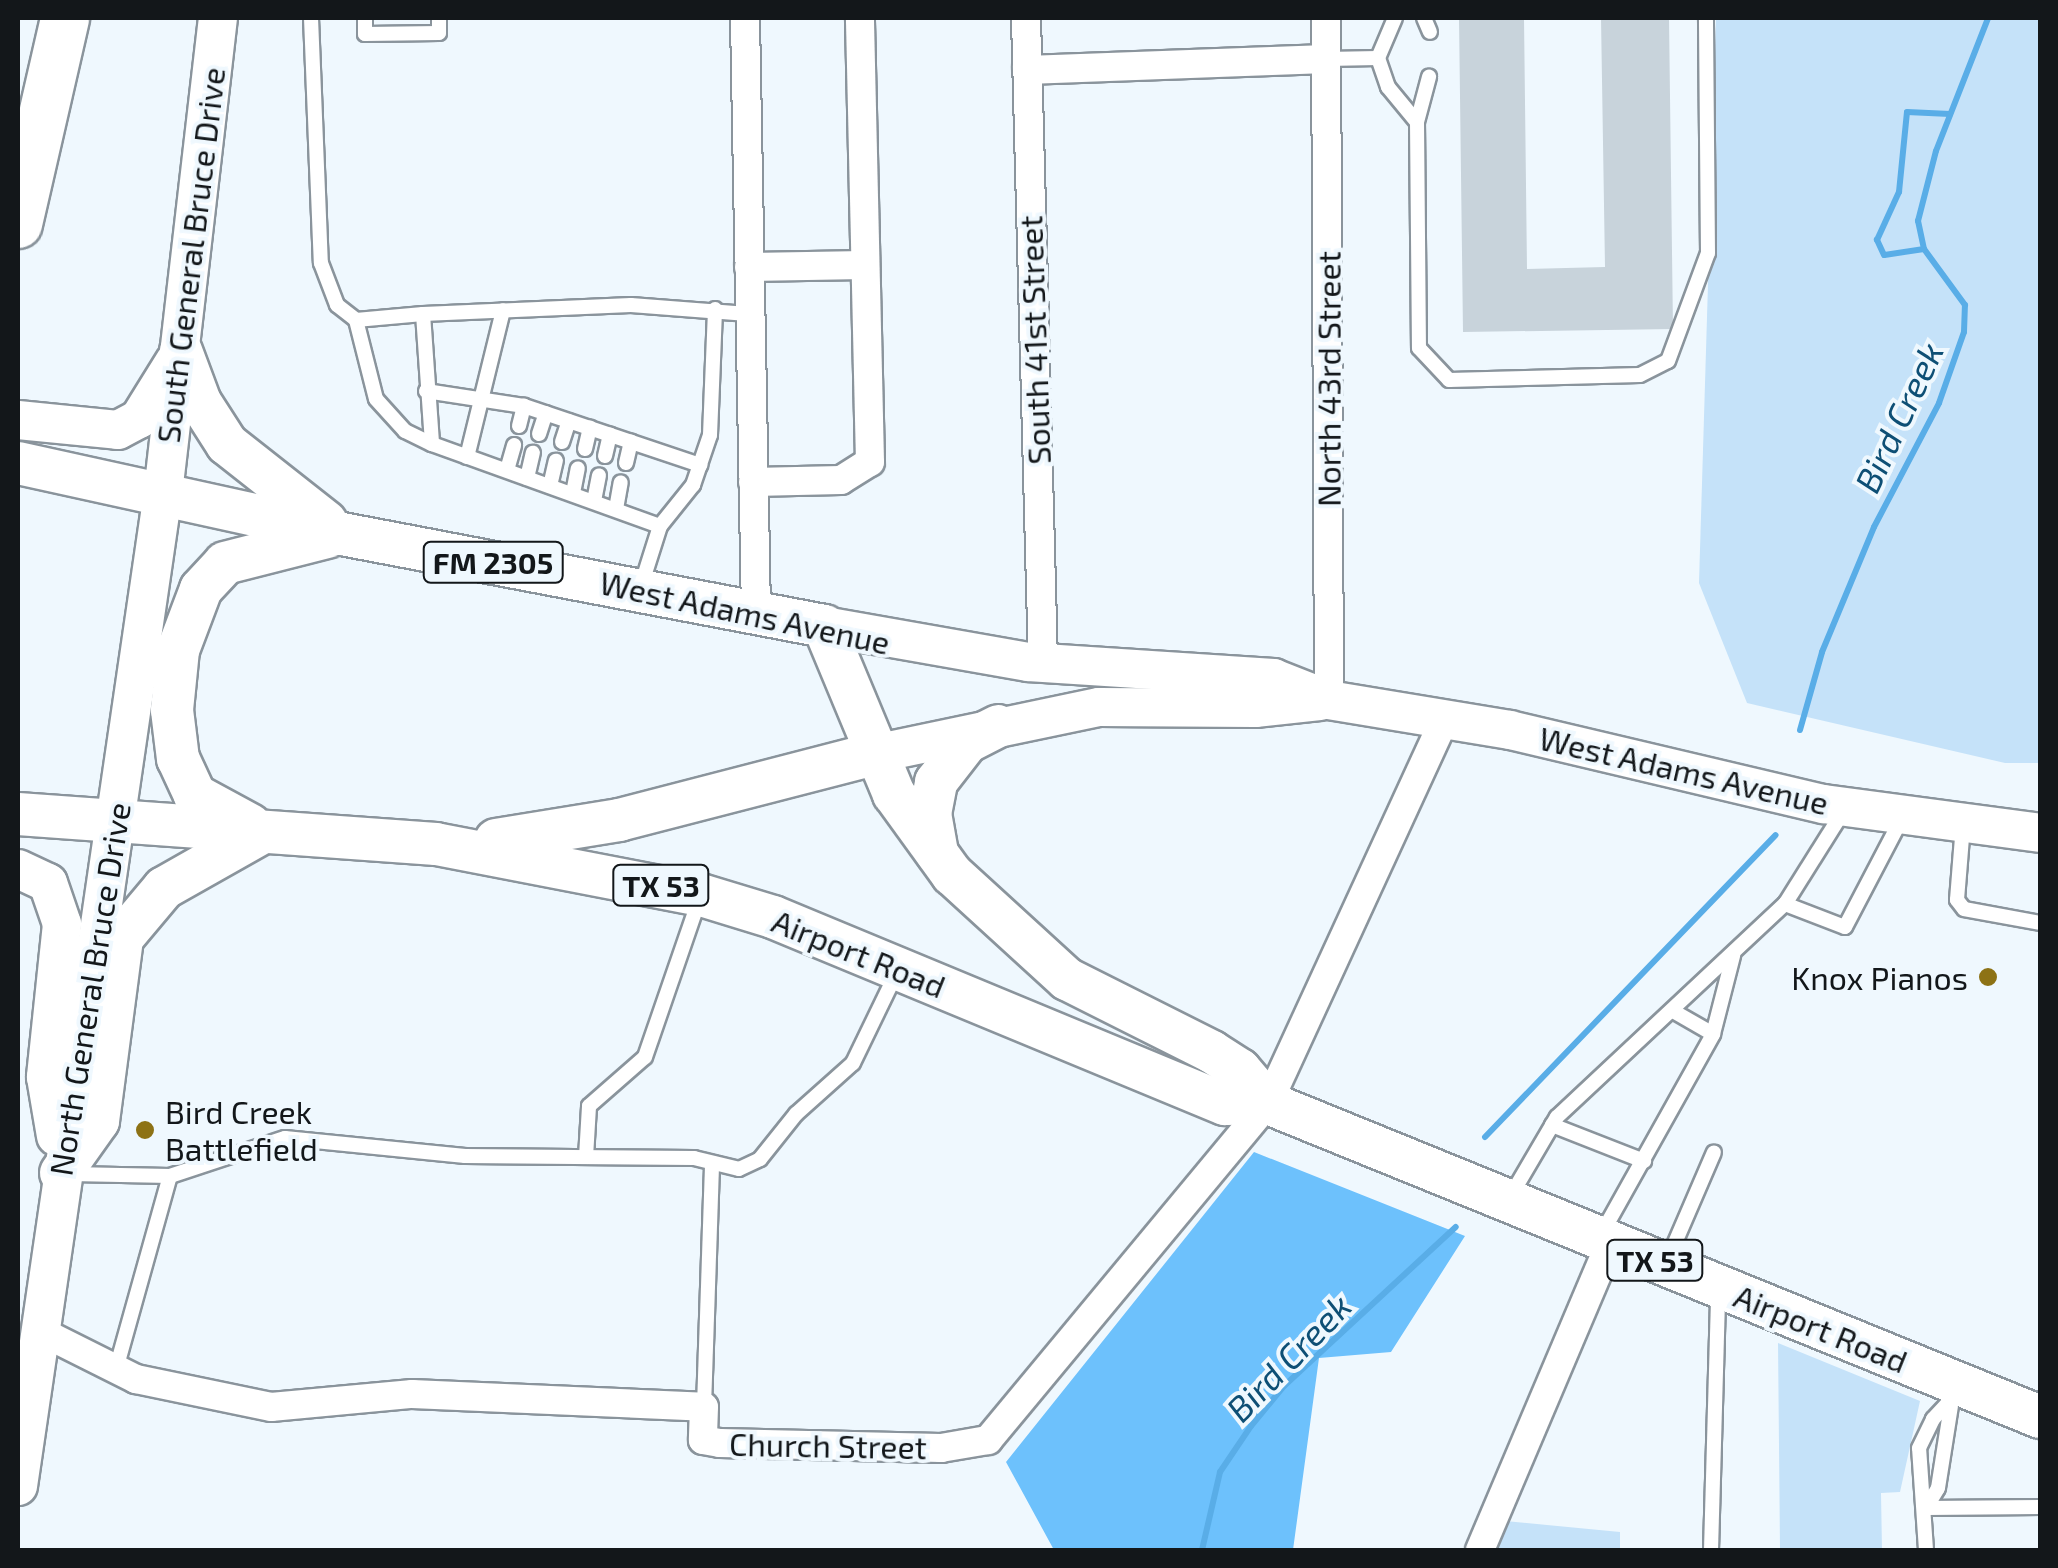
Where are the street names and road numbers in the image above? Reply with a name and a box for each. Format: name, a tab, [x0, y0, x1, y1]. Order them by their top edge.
street label: South General Bruce Drive	[148, 65, 232, 445]
street label: South 41st Street	[1010, 215, 1058, 465]
street label: North 43rd Street	[1309, 251, 1347, 507]
road number: FM 2305	[420, 537, 566, 587]
street label: West Adams Avenue	[596, 562, 894, 662]
street label: West Adams Avenue	[1535, 718, 1833, 822]
street label: North General Bruce Drive	[40, 799, 138, 1179]
road number: TX 53	[611, 860, 711, 910]
street label: Airport Road	[767, 901, 951, 1005]
road number: TX 53	[1605, 1235, 1705, 1285]
street label: Airport Road	[1729, 1276, 1913, 1380]
street label: Church Street	[729, 1424, 927, 1466]

